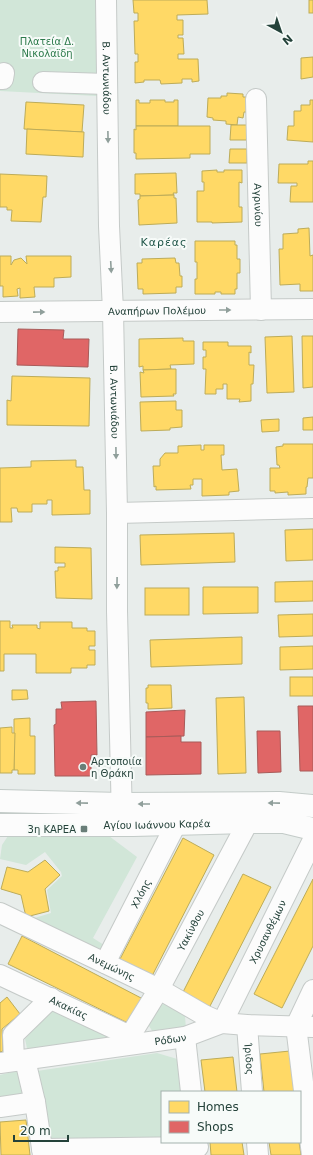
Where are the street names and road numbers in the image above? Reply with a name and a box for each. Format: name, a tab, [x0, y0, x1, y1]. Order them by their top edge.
street label: Β. Αντωνιάδου	[101, 41, 113, 115]
street label: Αγρινίου	[252, 183, 264, 227]
street label: Αναπήρων Πολέμου	[108, 305, 206, 317]
street label: Β. Αντωνιάδου	[108, 365, 121, 439]
street label: Αγίου Ιωάννου Καρέα	[104, 818, 211, 831]
street label: Χλόης	[129, 877, 153, 910]
street label: Χρυσανθέμων	[247, 898, 288, 965]
street label: Υακίνθου	[175, 907, 207, 954]
street label: Ανεμώνης	[87, 951, 137, 983]
street label: Ακακίας	[48, 994, 90, 1021]
street label: Ρόδων	[154, 1032, 188, 1047]
street label: Ίριδος	[242, 1042, 256, 1075]

